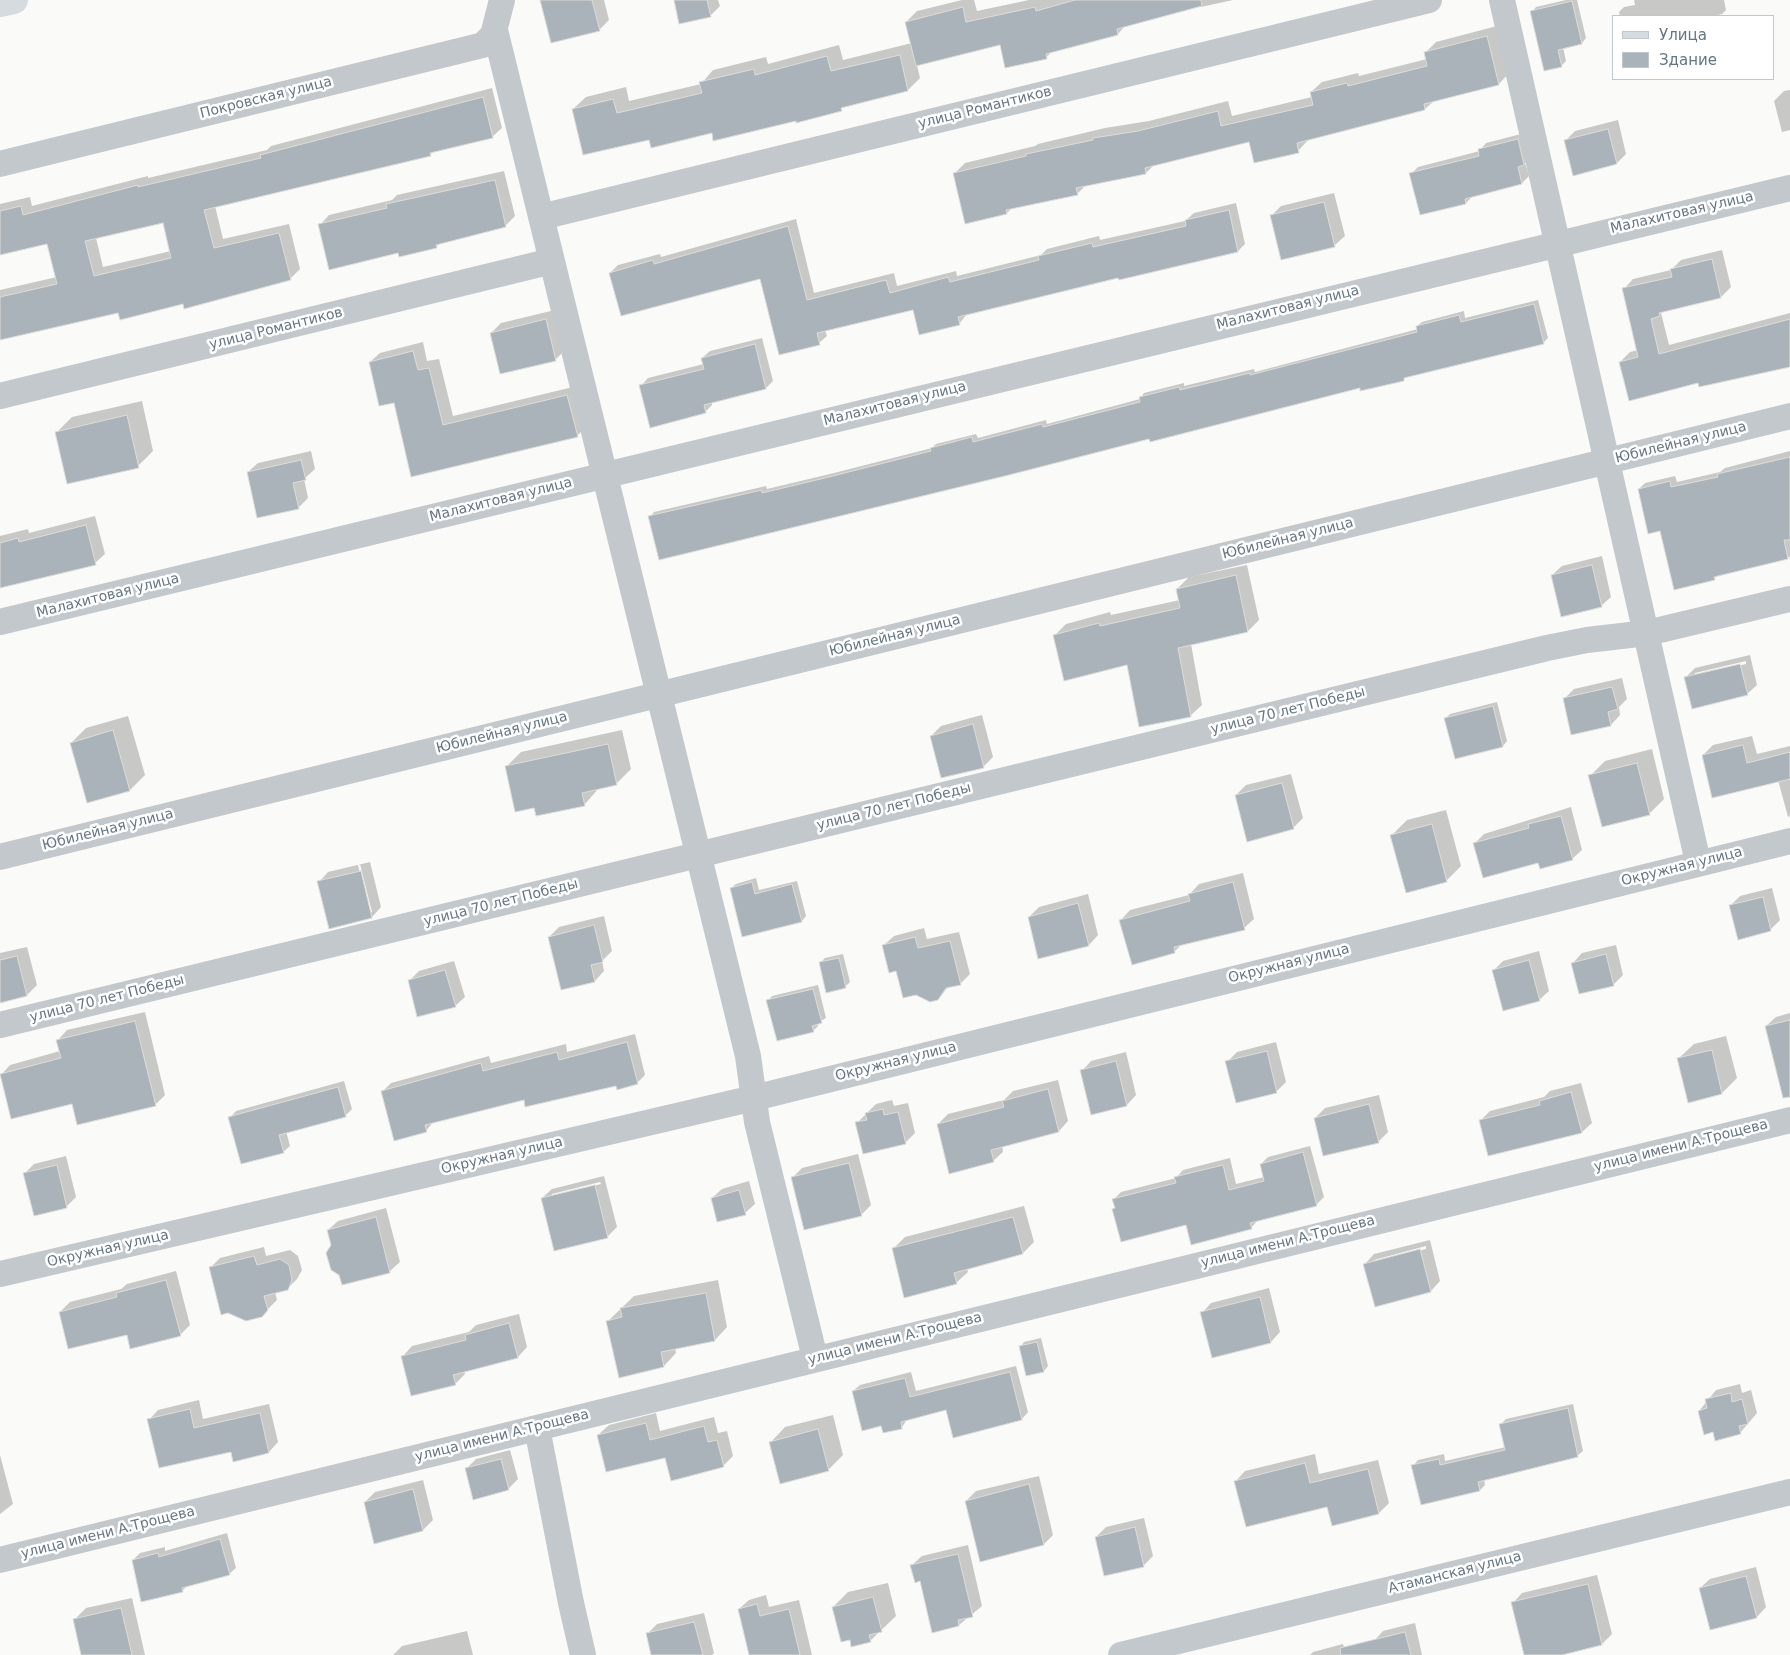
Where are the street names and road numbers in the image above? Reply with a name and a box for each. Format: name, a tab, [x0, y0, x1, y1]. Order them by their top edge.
street label: Покровская улица	[198, 73, 334, 123]
street label: улица Романтиков	[917, 83, 1053, 133]
street label: Малахитовая улица	[1609, 188, 1755, 238]
street label: Малахитовая улица	[1215, 282, 1361, 334]
street label: улица Романтиков	[208, 304, 344, 354]
street label: Малахитовая улица	[822, 378, 968, 430]
street label: Юбилейная улица	[1614, 419, 1748, 467]
street label: Малахитовая улица	[428, 474, 574, 526]
street label: Юбилейная улица	[1221, 515, 1355, 563]
street label: Малахитовая улица	[35, 570, 181, 622]
street label: Юбилейная улица	[828, 612, 962, 660]
street label: улица 70 лет Победы	[1209, 684, 1367, 738]
street label: Юбилейная улица	[435, 709, 569, 757]
street label: улица 70 лет Победы	[815, 780, 973, 834]
street label: Юбилейная улица	[41, 806, 175, 854]
street label: Окружная улица	[1620, 844, 1744, 890]
street label: улица 70 лет Победы	[422, 876, 580, 930]
street label: Окружная улица	[1227, 941, 1351, 987]
street label: улица 70 лет Победы	[28, 972, 186, 1026]
street label: Окружная улица	[834, 1039, 958, 1085]
street label: улица имени А.Трощева	[1592, 1116, 1770, 1176]
street label: Окружная улица	[440, 1134, 564, 1178]
street label: улица имени А.Трощева	[1199, 1212, 1377, 1272]
street label: Окружная улица	[46, 1227, 170, 1271]
street label: улица имени А.Трощева	[806, 1309, 984, 1369]
street label: улица имени А.Трощева	[413, 1406, 591, 1466]
street label: улица имени А.Трощева	[19, 1503, 197, 1563]
street label: Атаманская улица	[1387, 1548, 1523, 1598]

